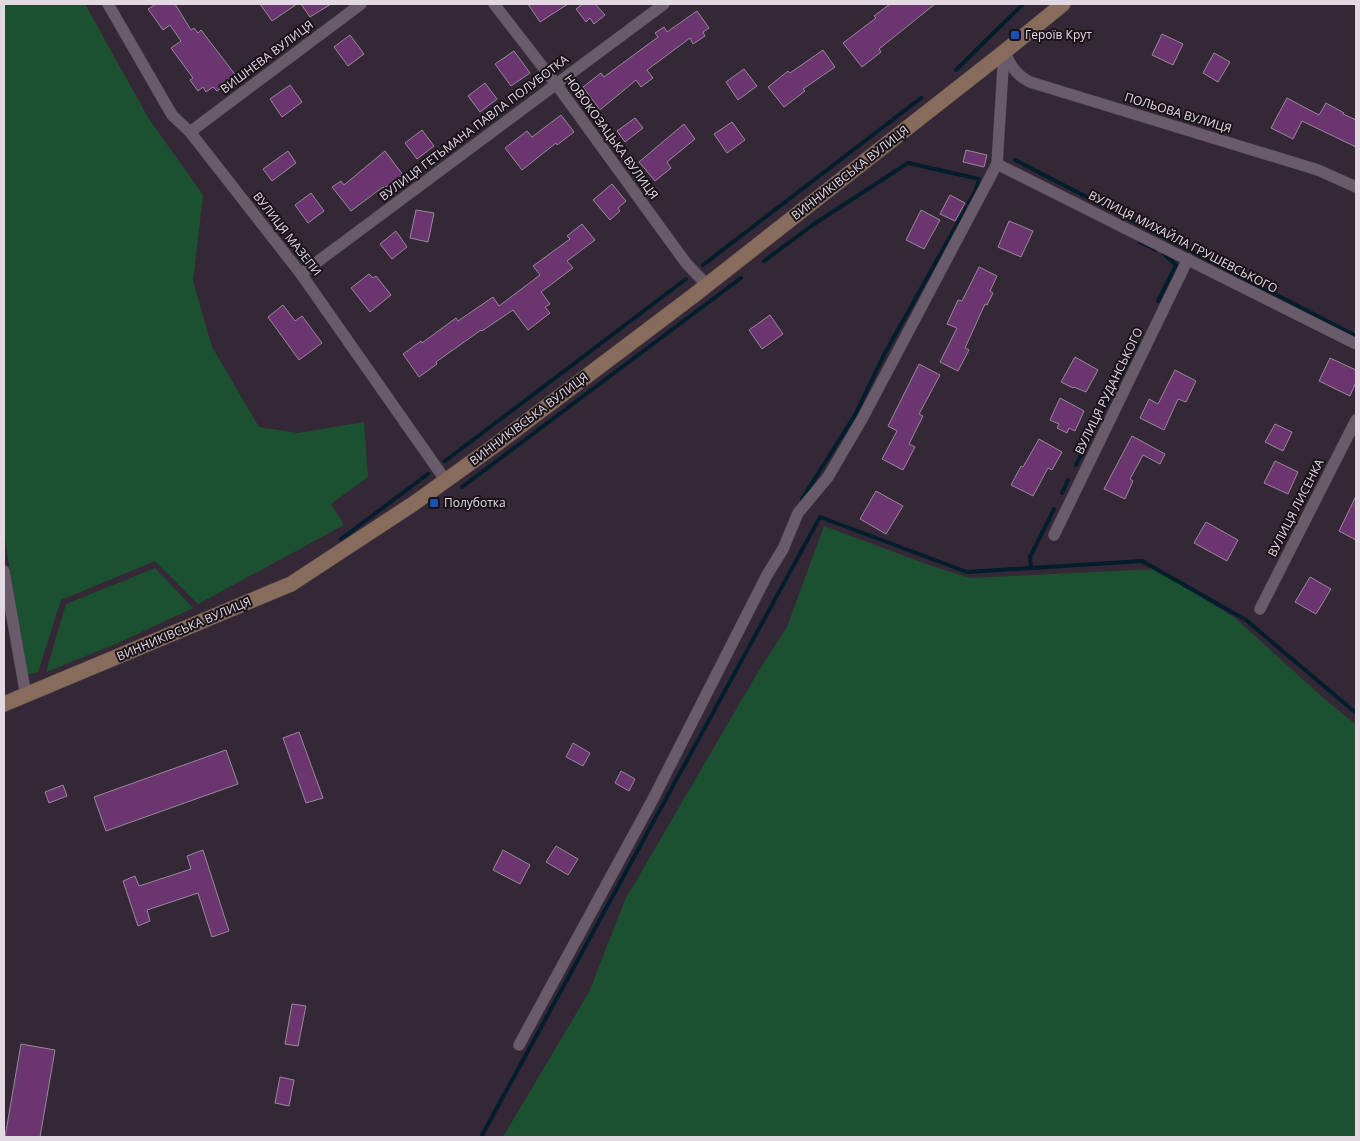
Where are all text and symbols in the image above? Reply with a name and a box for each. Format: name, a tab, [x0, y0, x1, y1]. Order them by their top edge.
street label: ВИШНЕВА ВУЛИЦЯ	[217, 16, 317, 97]
place label: Героїв Крут	[1025, 26, 1092, 43]
marker: Героїв Крут	[1009, 29, 1021, 41]
street label: ВУЛИЦЯ ГЕТЬМАНА ПАВЛА ПОЛУБОТКА	[376, 51, 572, 204]
street label: НОВОКОЗАЦЬКА ВУЛИЦЯ	[560, 71, 662, 202]
street label: ПОЛЬОВА ВУЛИЦЯ	[1123, 88, 1234, 137]
street label: ВИННИКІВСЬКА ВУЛИЦЯ	[788, 121, 912, 224]
street label: ВУЛИЦЯ МИХАЙЛА ГРУШЕВСЬКОГО	[1086, 186, 1281, 297]
street label: ВУЛИЦЯ МАЗЕПИ	[249, 188, 326, 279]
street label: ВУЛИЦЯ РУДАНСЬКОГО	[1070, 325, 1147, 457]
street label: ВИННИКІВСЬКА ВУЛИЦЯ	[466, 368, 591, 469]
street label: ВУЛИЦЯ ЛИСЕНКА	[1264, 456, 1328, 560]
place label: Полуботка	[444, 494, 506, 511]
marker: Полуботка	[428, 497, 440, 509]
street label: ВИННИКІВСЬКА ВУЛИЦЯ	[114, 592, 254, 665]

